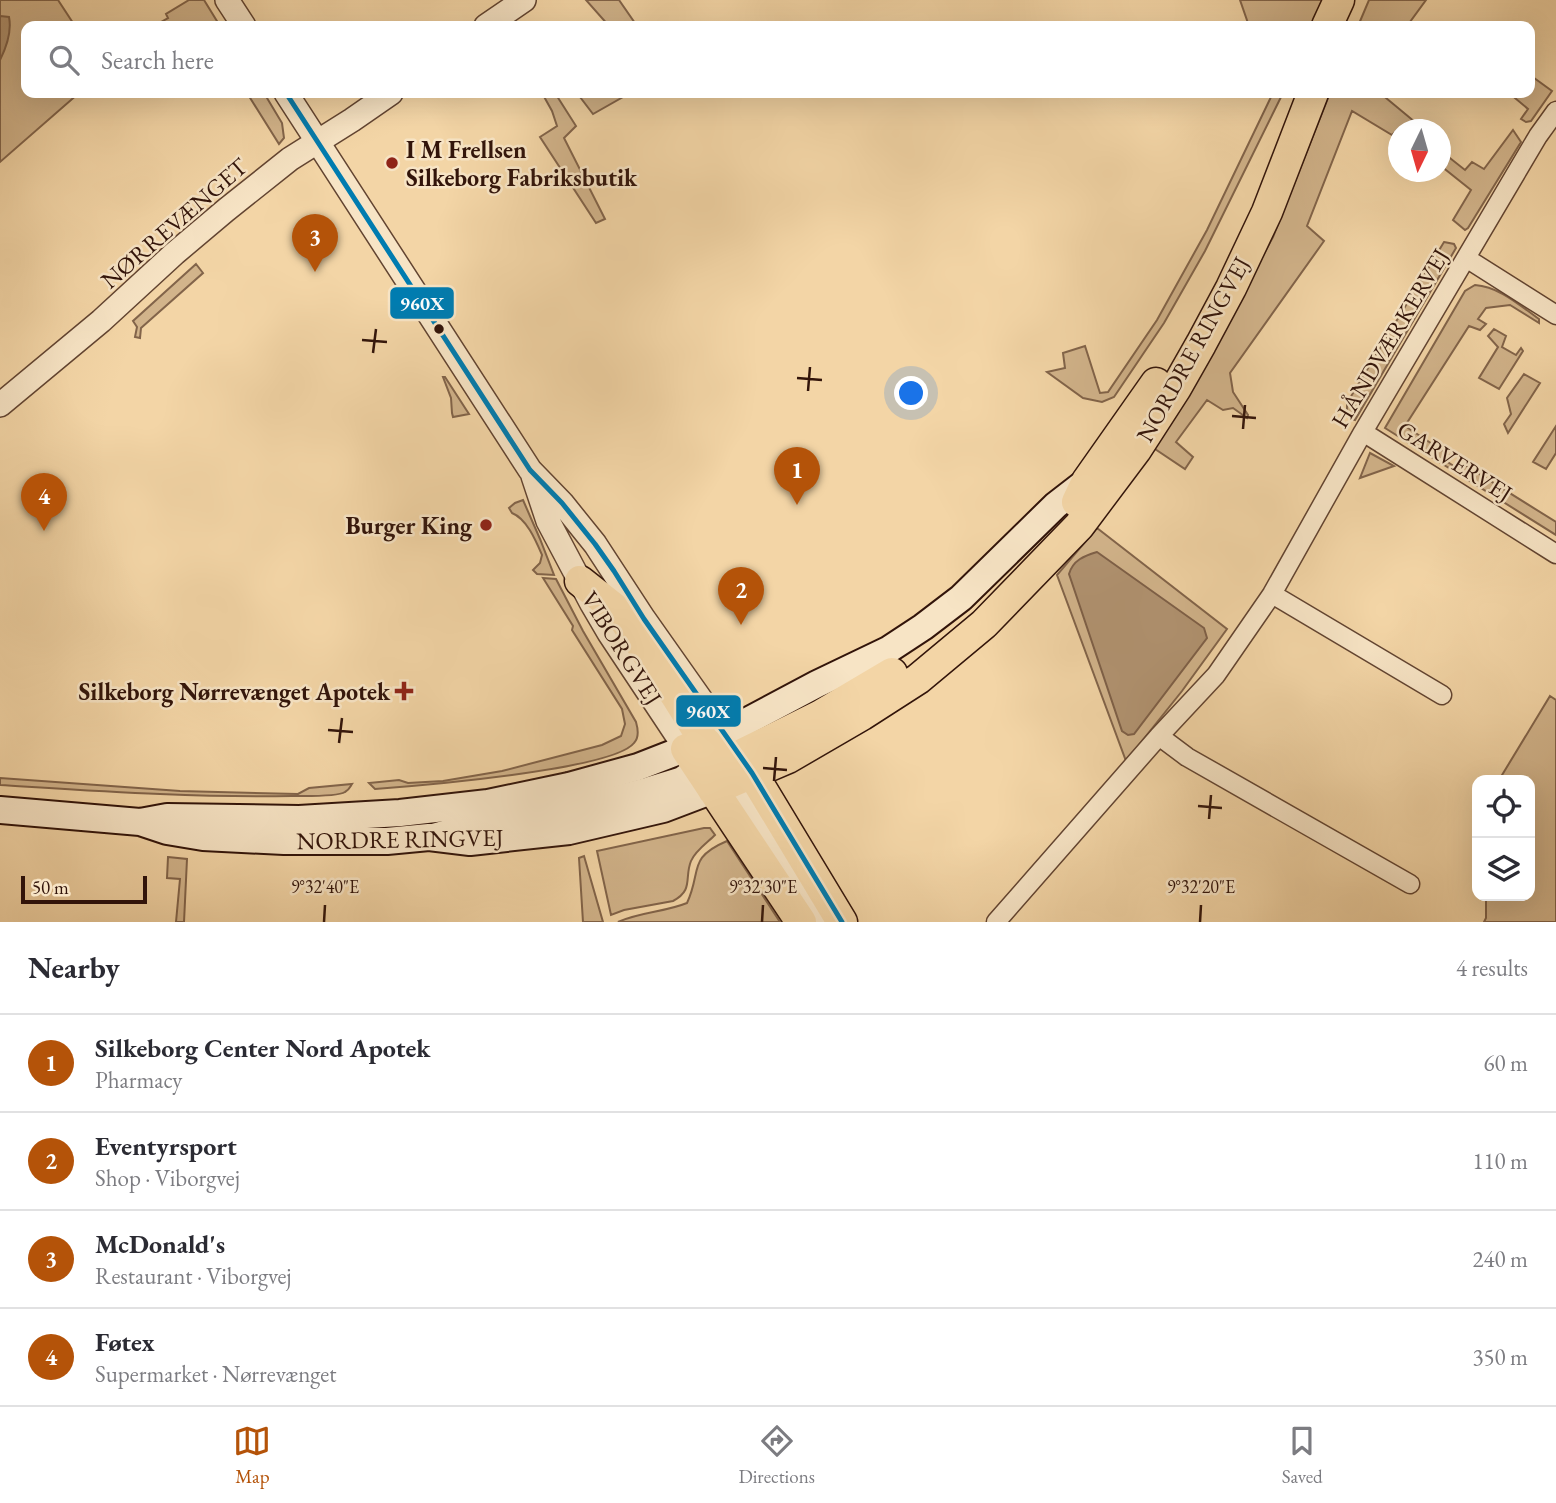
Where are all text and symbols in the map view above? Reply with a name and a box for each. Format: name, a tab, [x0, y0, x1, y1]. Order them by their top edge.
search box	[21, 21, 1535, 98]
icon: search	[45, 41, 83, 79]
text: Search here	[101, 43, 214, 77]
north arrow	[1388, 119, 1451, 182]
place label: I M Frellsen Silkeborg Fabriksbutik	[406, 134, 638, 194]
street label: NØRREVÆNGET	[94, 150, 255, 295]
marker: I M Frellsen Silkeborg Fabriksbutik	[384, 155, 400, 171]
pin: 3	[292, 214, 338, 272]
street label: HÅNDVÆRKERVEJ	[1324, 242, 1456, 434]
street label: NORDRE RINGVEJ	[1129, 251, 1257, 447]
line badge: 960X	[389, 286, 455, 320]
text: 960X	[400, 291, 445, 316]
unlabelled marker	[432, 322, 446, 336]
your location	[894, 376, 928, 410]
street label: GARVERVEJ	[1392, 413, 1518, 509]
pin: 1	[774, 447, 820, 505]
pin: 4	[21, 473, 67, 531]
place label: Burger King	[345, 510, 473, 542]
marker: Burger King	[478, 517, 494, 533]
pin: 2	[718, 567, 764, 625]
street label: VIBORGVEJ	[575, 585, 669, 711]
place label: Silkeborg Nørrevænget Apotek	[78, 676, 391, 708]
marker: Silkeborg Nørrevænget Apotek	[396, 683, 412, 699]
line badge: 960X	[675, 694, 742, 728]
text: 960X	[686, 699, 731, 724]
map controls	[1472, 775, 1535, 901]
button: locate	[1472, 775, 1535, 838]
street label: NORDRE RINGVEJ	[296, 822, 504, 856]
button: layers	[1472, 838, 1535, 901]
scale bar	[21, 873, 147, 905]
text: 50 m	[32, 875, 69, 900]
text: 9°32'40"E	[291, 875, 359, 898]
text: 9°32'30"E	[729, 875, 797, 898]
text: 9°32'20"E	[1167, 875, 1235, 898]
text: Nearby	[28, 948, 120, 987]
text: 4 results	[1456, 953, 1528, 983]
text: Silkeborg Center Nord Apotek	[95, 1031, 430, 1065]
text: 1	[45, 1048, 57, 1078]
text: 60 m	[1483, 1048, 1528, 1078]
text: Pharmacy	[95, 1065, 182, 1095]
text: Eventyrsport	[95, 1129, 237, 1163]
text: 2	[45, 1146, 57, 1176]
text: 110 m	[1472, 1146, 1528, 1176]
text: Shop · Viborgvej	[95, 1163, 240, 1193]
text: McDonald's	[95, 1227, 225, 1261]
text: 3	[45, 1244, 57, 1274]
text: 240 m	[1472, 1244, 1528, 1274]
text: Restaurant · Viborgvej	[95, 1261, 292, 1291]
text: Føtex	[95, 1325, 155, 1359]
text: 4	[45, 1342, 57, 1372]
text: 350 m	[1472, 1342, 1528, 1372]
text: Supermarket · Nørrevænget	[95, 1359, 337, 1389]
tab: Map	[233, 1422, 271, 1489]
tab: Directions	[738, 1422, 815, 1489]
tab: Saved	[1282, 1422, 1323, 1489]

